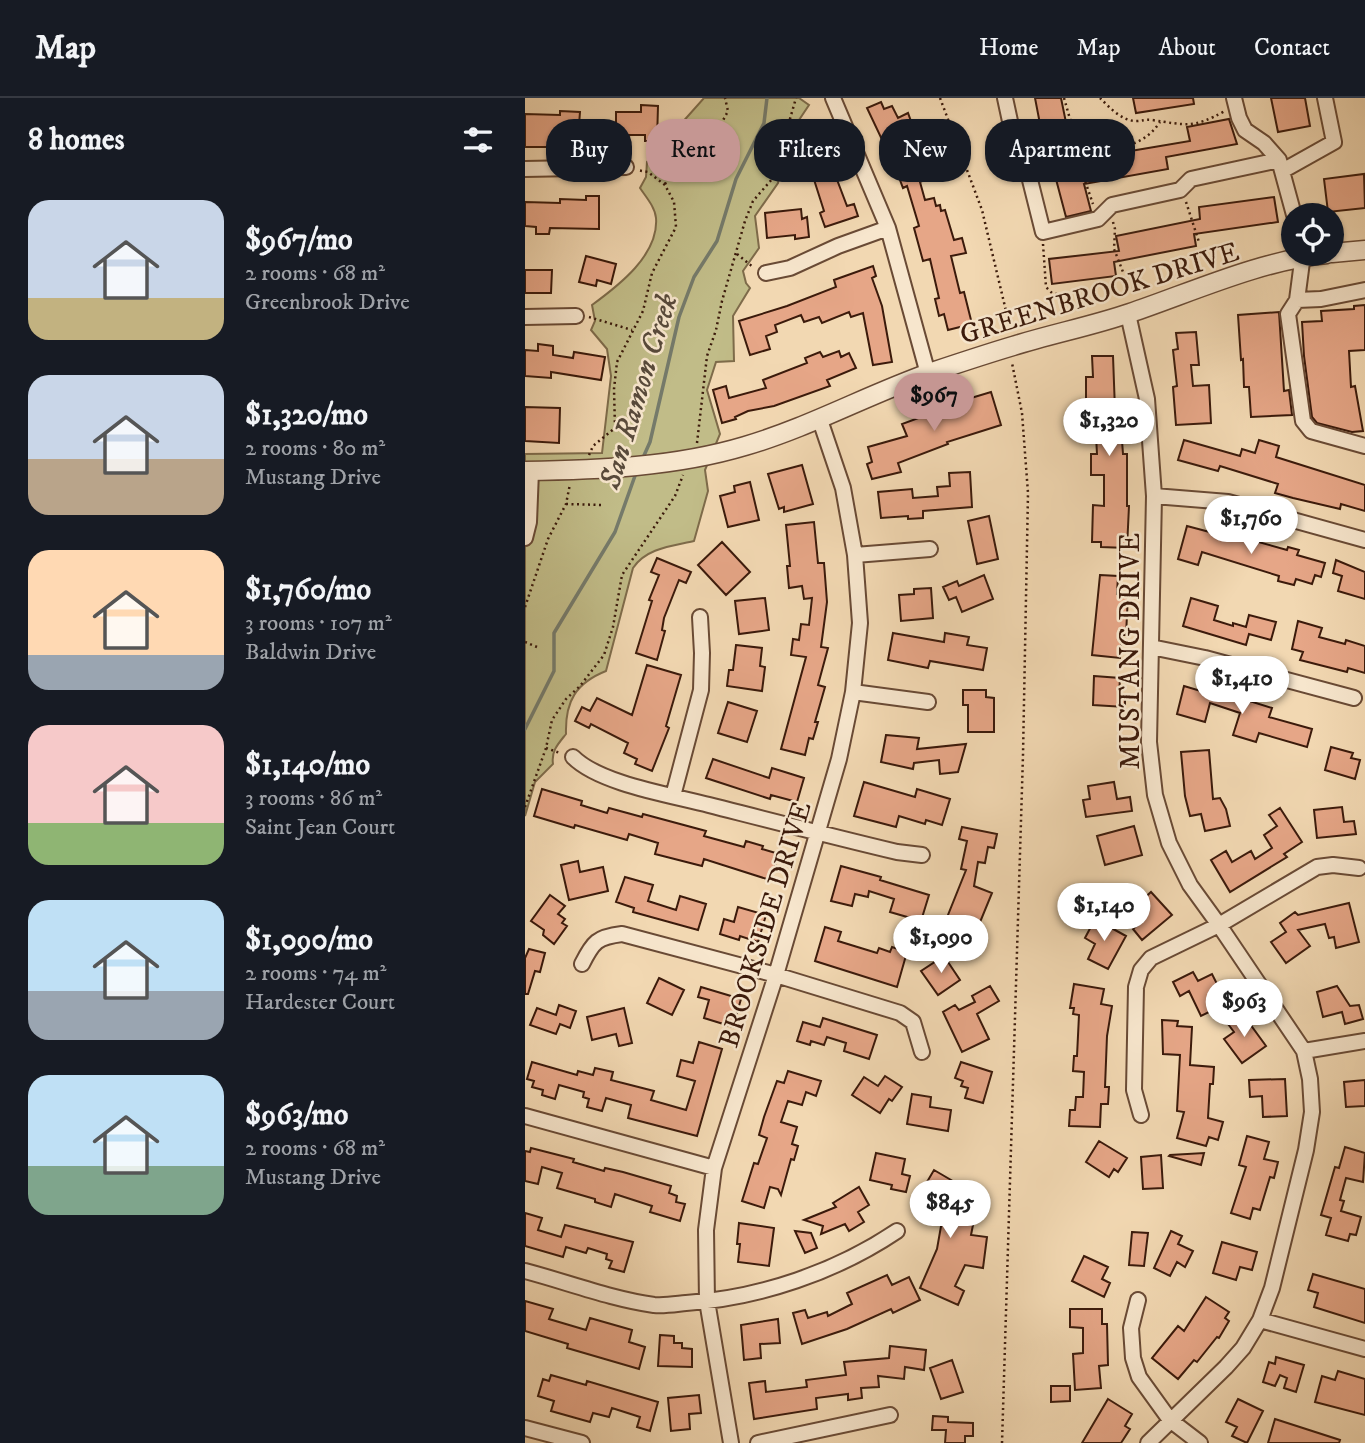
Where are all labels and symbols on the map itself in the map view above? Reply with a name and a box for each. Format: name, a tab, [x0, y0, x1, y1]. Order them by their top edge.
street label: GREENBROOK DRIVE	[956, 234, 1243, 353]
water label: San Ramon Creek	[592, 289, 687, 494]
pin: $967	[893, 374, 975, 433]
pin: $1,320	[1052, 398, 1166, 458]
pin: $1,760	[1194, 496, 1308, 556]
street label: MUSTANG DRIVE	[1113, 533, 1148, 769]
pin: $1,410	[1185, 656, 1299, 716]
street label: BROOKSIDE DRIVE	[711, 797, 820, 1052]
pin: $1,140	[1047, 884, 1161, 943]
pin: $1,090	[884, 916, 998, 975]
pin: $963	[1203, 979, 1285, 1039]
pin: $845	[909, 1180, 991, 1240]

